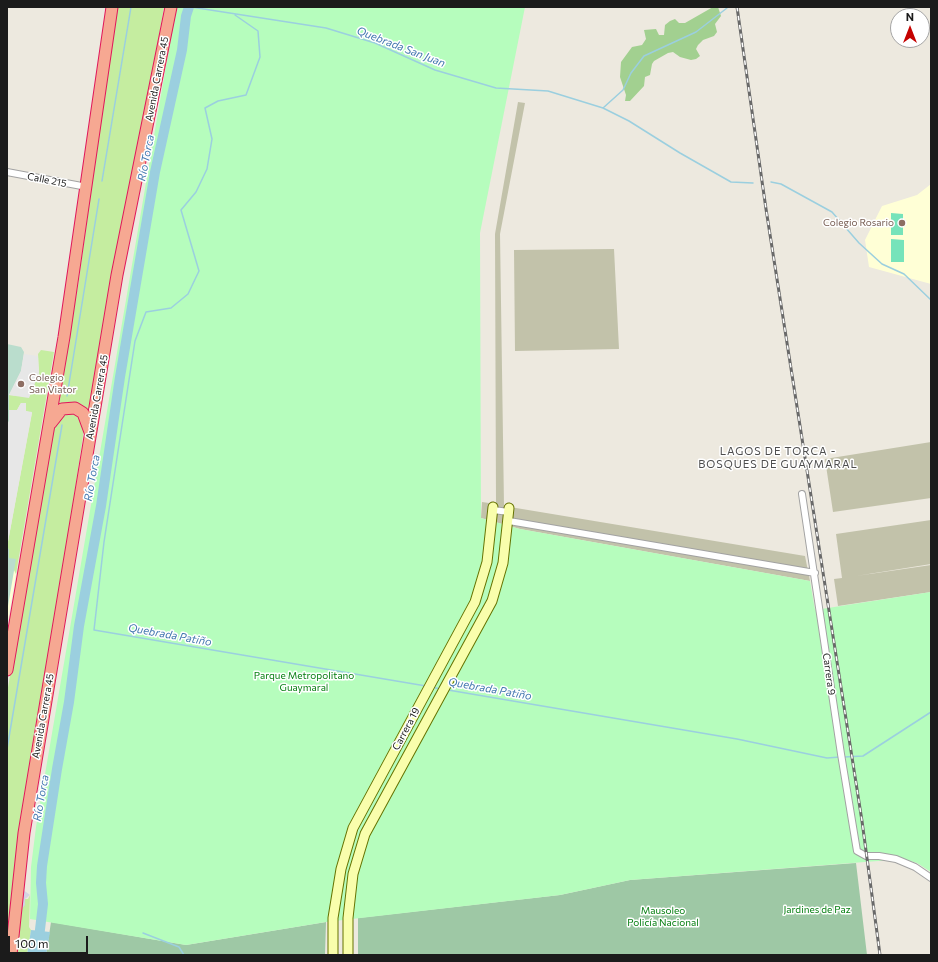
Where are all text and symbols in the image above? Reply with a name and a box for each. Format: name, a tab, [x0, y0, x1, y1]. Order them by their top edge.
north arrow	[890, 8, 930, 48]
text: N	[906, 10, 914, 23]
water label: Quebrada San Juan	[355, 24, 447, 70]
street label: Avenida Carrera 45	[143, 36, 171, 122]
water label: Río Torca	[135, 134, 157, 182]
street label: Calle 215	[26, 170, 68, 190]
place label: Colegio Rosario	[823, 217, 894, 229]
marker: Colegio Rosario	[897, 218, 907, 228]
street label: Avenida Carrera 45	[84, 354, 110, 440]
place label: Colegio San Viator	[29, 372, 76, 396]
marker: Colegio San Viator	[16, 379, 26, 389]
district label: LAGOS DE TORCA - BOSQUES DE GUAYMARAL	[698, 444, 858, 470]
water label: Río Torca	[81, 454, 103, 502]
water label: Quebrada Patiño	[127, 621, 213, 649]
street label: Carrera 9	[820, 652, 838, 696]
park label: Parque Metropolitano Guaymaral	[254, 670, 354, 694]
street label: Avenida Carrera 45	[30, 673, 56, 759]
water label: Quebrada Patiño	[447, 675, 533, 703]
street label: Carrera 19	[390, 706, 422, 752]
water label: Río Torca	[30, 774, 52, 822]
park label: Jardines de Paz	[783, 904, 851, 916]
park label: Mausoleo Policía Nacional	[627, 905, 699, 928]
scale bar	[10, 928, 90, 954]
text: 100 m	[15, 936, 49, 950]

